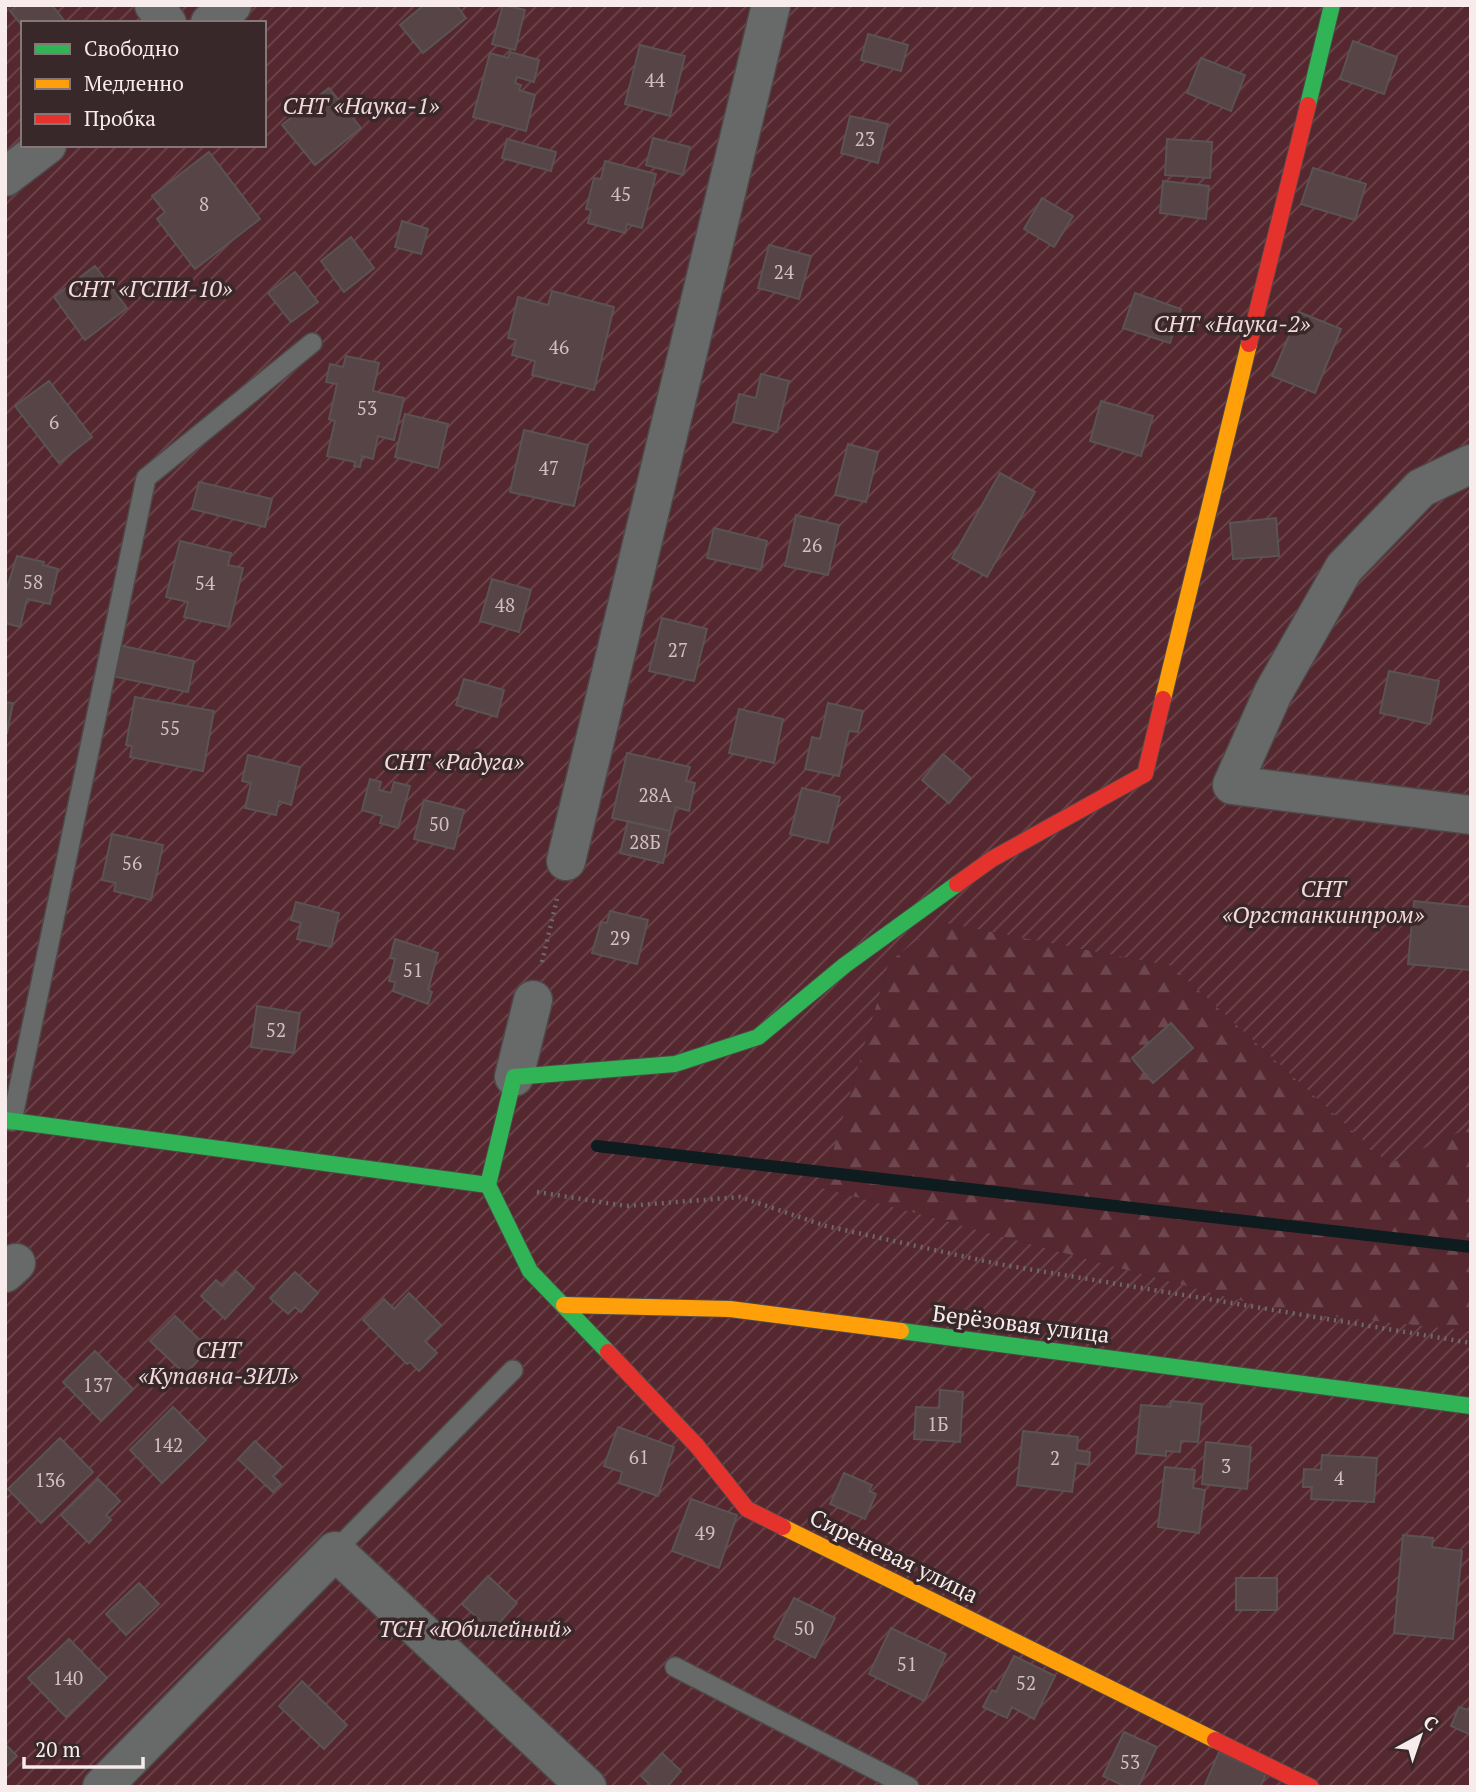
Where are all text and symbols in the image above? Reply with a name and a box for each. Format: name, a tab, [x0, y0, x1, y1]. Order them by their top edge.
legend	[21, 21, 266, 147]
text: Свободно	[84, 34, 179, 62]
house number: 44	[645, 67, 666, 92]
text: Медленно	[84, 69, 184, 97]
park label: СНТ «Наука-1»	[283, 90, 440, 121]
text: Пробка	[84, 104, 156, 132]
house number: 23	[855, 126, 875, 151]
house number: 45	[611, 181, 631, 206]
house number: 8	[199, 191, 209, 216]
house number: 24	[774, 259, 795, 284]
park label: СНТ «ГСПИ-10»	[68, 273, 233, 304]
park label: СНТ «Наука-2»	[1154, 308, 1311, 339]
house number: 46	[549, 334, 569, 359]
house number: 53	[357, 395, 377, 420]
house number: 6	[49, 409, 59, 434]
house number: 47	[539, 455, 559, 480]
house number: 26	[802, 532, 822, 557]
house number: 58	[23, 569, 43, 594]
house number: 54	[195, 570, 216, 595]
house number: 48	[495, 592, 515, 617]
house number: 27	[668, 637, 688, 662]
house number: 55	[160, 715, 180, 740]
park label: СНТ «Радуга»	[384, 746, 525, 777]
house number: 28А	[638, 782, 672, 807]
house number: 50	[429, 811, 449, 836]
house number: 28Б	[629, 829, 661, 854]
house number: 56	[122, 850, 142, 875]
park label: СНТ «Оргстанкинпром»	[1222, 873, 1425, 930]
house number: 29	[610, 925, 630, 950]
house number: 51	[403, 957, 423, 982]
house number: 52	[266, 1017, 286, 1042]
street label: Берёзовая улица	[931, 1297, 1112, 1350]
park label: СНТ «Купавна-ЗИЛ»	[138, 1334, 299, 1391]
house number: 137	[83, 1372, 113, 1397]
house number: 1Б	[927, 1411, 949, 1436]
house number: 142	[153, 1432, 183, 1457]
house number: 61	[629, 1444, 649, 1469]
house number: 2	[1050, 1445, 1060, 1470]
house number: 3	[1221, 1453, 1231, 1478]
house number: 4	[1334, 1465, 1345, 1490]
house number: 136	[35, 1467, 65, 1492]
street label: Сиреневая улица	[805, 1501, 984, 1610]
house number: 49	[695, 1520, 715, 1545]
park label: ТСН «Юбилейный»	[378, 1613, 572, 1644]
house number: 50	[794, 1615, 814, 1640]
house number: 51	[897, 1651, 917, 1676]
house number: 140	[53, 1665, 83, 1690]
house number: 52	[1016, 1670, 1036, 1695]
north arrow	[1385, 1701, 1455, 1771]
text: С	[1418, 1709, 1444, 1736]
scale bar	[24, 1726, 144, 1770]
text: 20 m	[35, 1735, 81, 1763]
house number: 53	[1120, 1749, 1140, 1774]

